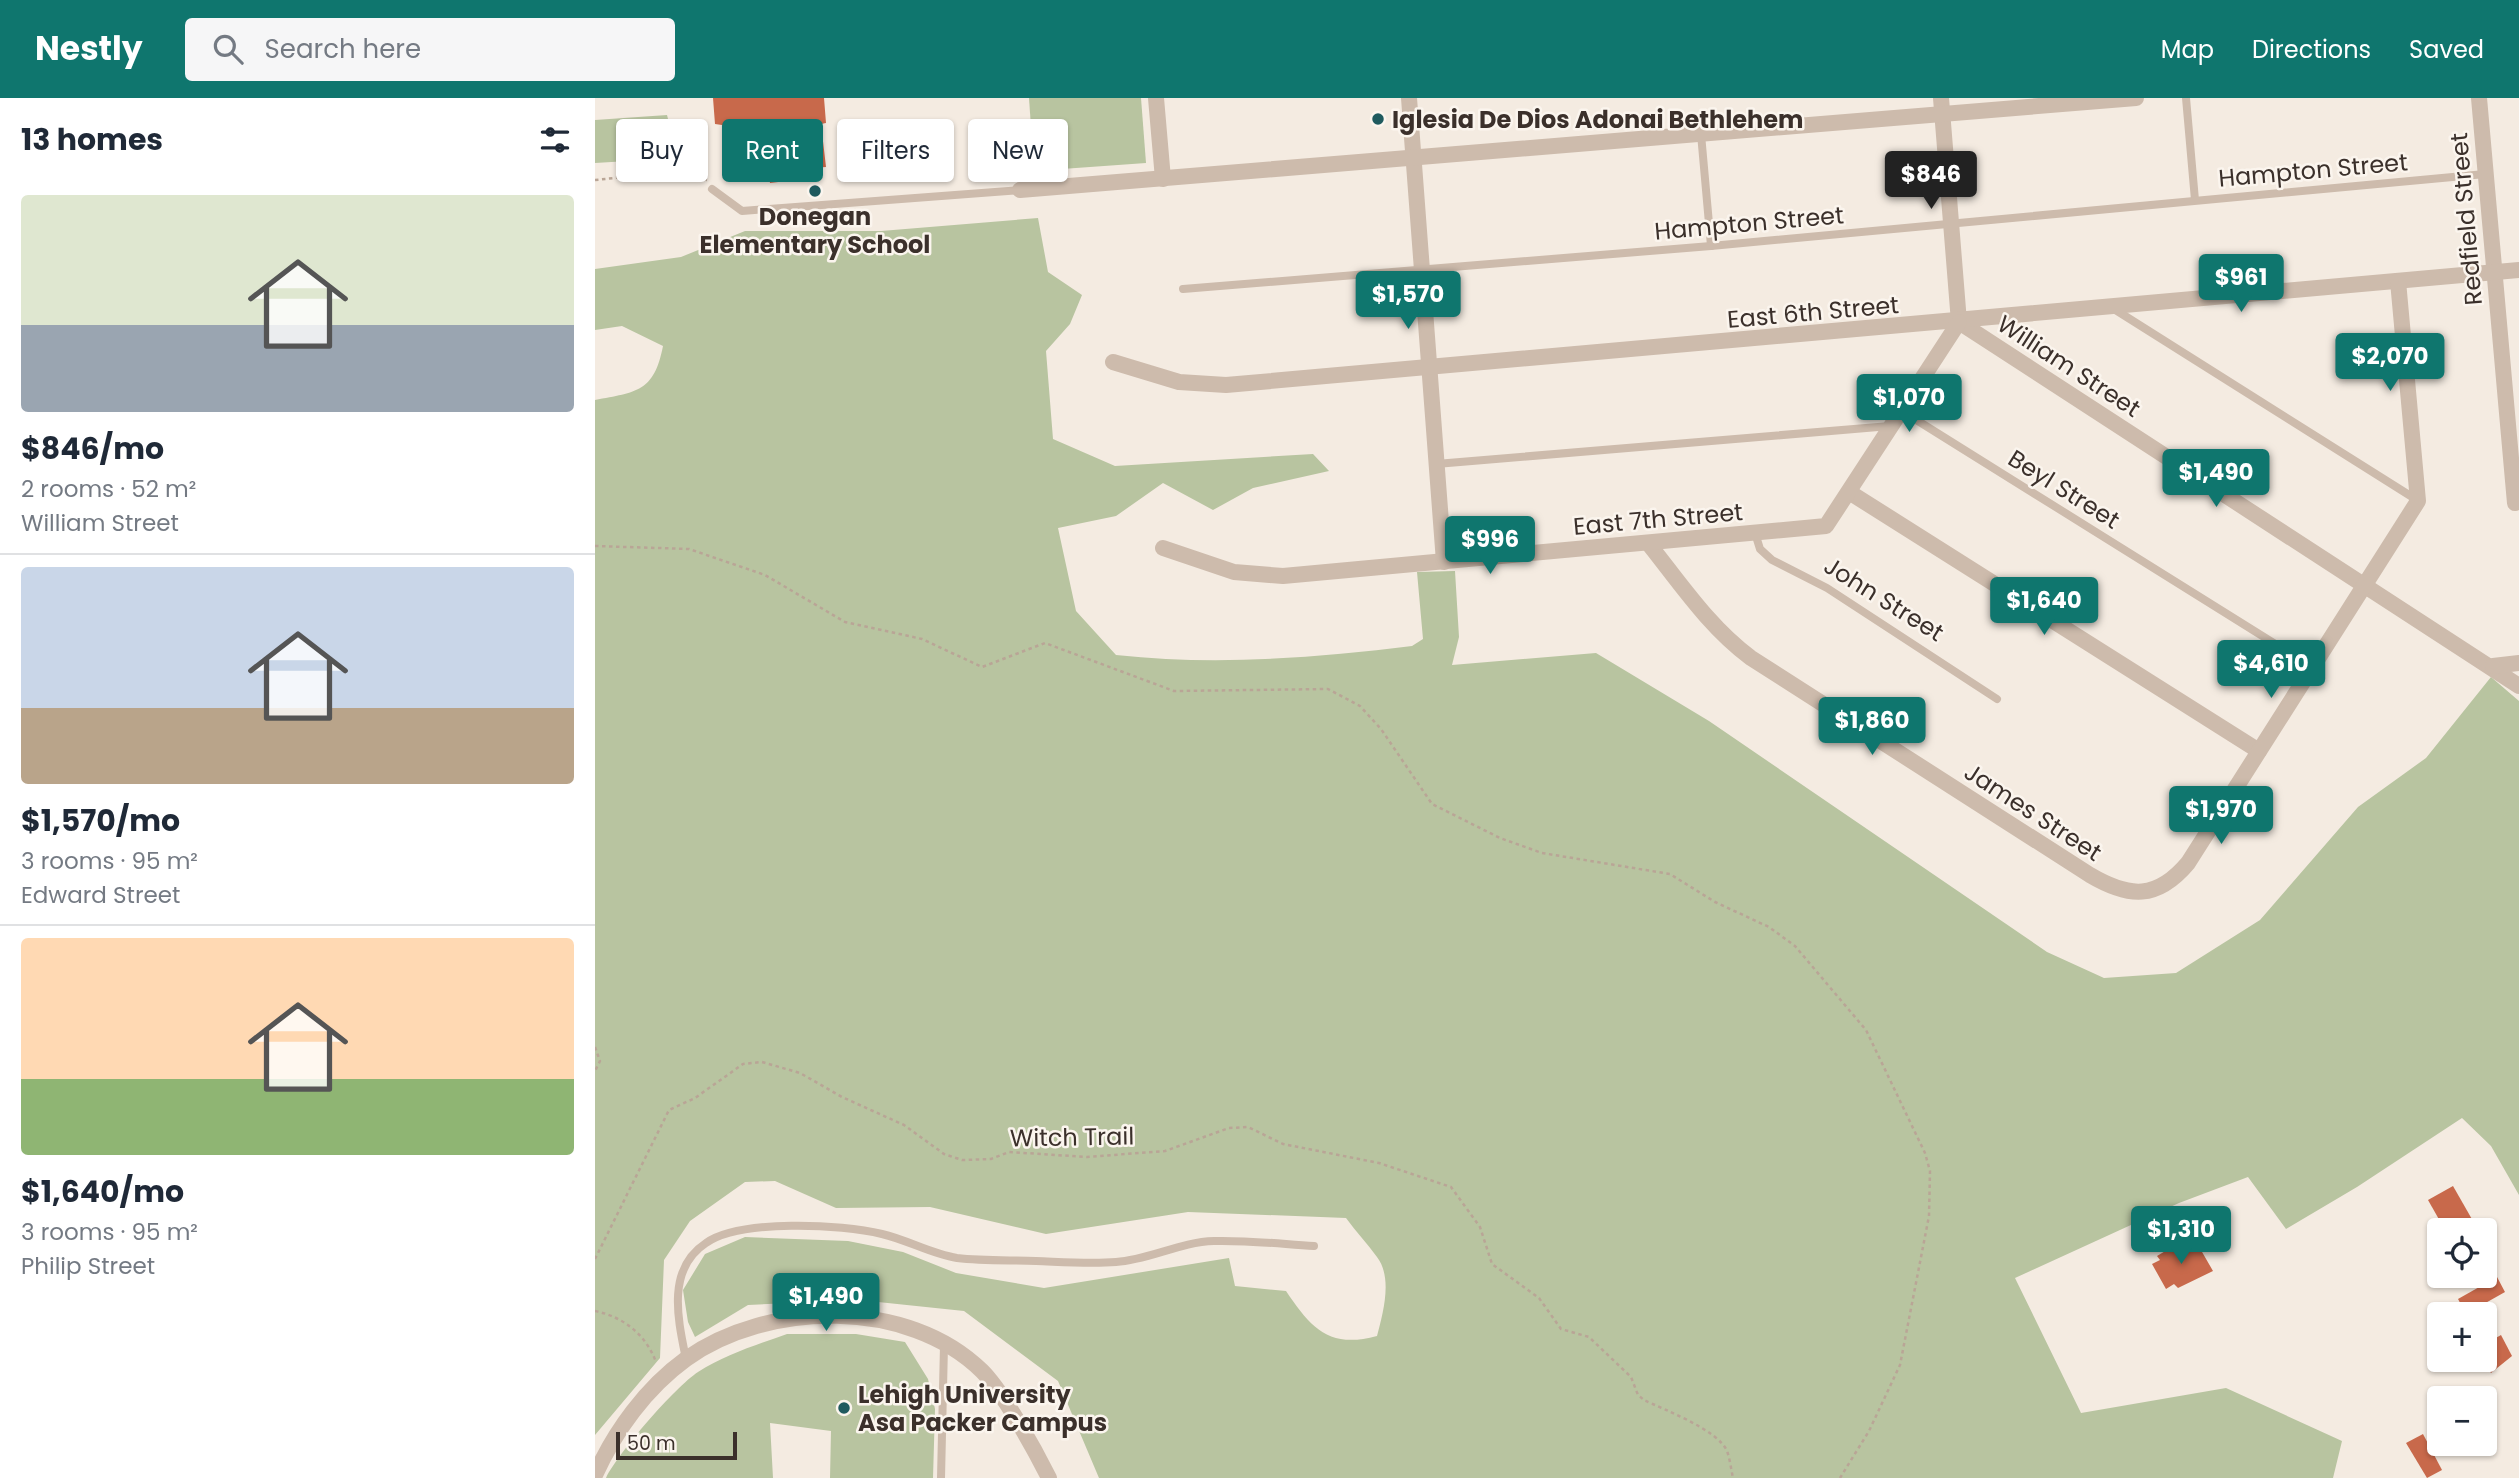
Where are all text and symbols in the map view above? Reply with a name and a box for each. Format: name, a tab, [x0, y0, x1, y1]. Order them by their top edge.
search box	[185, 18, 675, 81]
text: Nestly	[35, 25, 143, 72]
icon: search	[209, 30, 247, 68]
text: Search here	[265, 31, 421, 67]
text: Map	[2161, 33, 2214, 66]
text: Directions	[2252, 33, 2371, 66]
text: Saved	[2409, 33, 2484, 66]
place label: Iglesia De Dios Adonai Bethlehem	[1392, 103, 1803, 136]
marker: Iglesia De Dios Adonai Bethlehem	[1370, 111, 1386, 127]
text: 13 homes	[21, 118, 163, 161]
chip: Buy	[616, 119, 708, 182]
chip: Rent	[722, 119, 823, 182]
chip: Filters	[837, 119, 954, 182]
chip: New	[968, 119, 1068, 182]
icon: filters	[536, 121, 574, 159]
street label: Redfield Street	[2442, 131, 2490, 307]
street label: Hampton Street	[2217, 145, 2409, 195]
pin: $846	[1890, 152, 1972, 211]
text: $846	[1901, 158, 1961, 190]
marker: Donegan Elementary School	[807, 183, 823, 199]
street label: Hampton Street	[1653, 198, 1845, 248]
place label: Donegan Elementary School	[700, 200, 930, 261]
icon: home	[235, 241, 361, 367]
pin: $961	[2200, 254, 2282, 314]
text: $961	[2215, 261, 2267, 293]
pin: $1,570	[1351, 272, 1465, 331]
text: $1,570	[1372, 278, 1444, 310]
street label: East 6th Street	[1726, 288, 1900, 336]
street label: William Street	[1991, 307, 2147, 425]
pin: $2,070	[2333, 334, 2447, 393]
text: $2,070	[2351, 340, 2429, 372]
pin: $1,070	[1852, 374, 1966, 434]
text: $1,070	[1873, 381, 1945, 413]
text: $846/mo	[21, 427, 164, 470]
street label: Beyl Street	[2002, 442, 2126, 536]
pin: $1,490	[2159, 450, 2273, 509]
text: $1,490	[2178, 456, 2254, 488]
text: 2 rooms · 52 m²	[21, 473, 196, 505]
street label: East 7th Street	[1572, 495, 1744, 543]
text: William Street	[21, 507, 179, 539]
pin: $996	[1449, 517, 1531, 576]
text: $996	[1461, 523, 1519, 555]
street label: John Street	[1818, 549, 1950, 649]
pin: $1,640	[1987, 578, 2101, 637]
text: $1,640	[2006, 584, 2082, 616]
icon: home	[235, 613, 361, 739]
pin: $4,610	[2214, 640, 2328, 700]
text: $4,610	[2233, 647, 2309, 679]
pin: $1,860	[1815, 698, 1929, 757]
text: $1,860	[1835, 704, 1909, 736]
street label: James Street	[1958, 755, 2108, 869]
pin: $1,970	[2164, 786, 2278, 846]
text: $1,970	[2185, 793, 2257, 825]
text: $1,570/mo	[21, 799, 180, 842]
text: 3 rooms · 95 m²	[21, 845, 198, 877]
text: Edward Street	[21, 879, 180, 911]
icon: home	[235, 984, 361, 1110]
street label: Witch Trail	[1010, 1119, 1134, 1155]
text: $1,640/mo	[21, 1170, 184, 1213]
pin: $1,310	[2124, 1206, 2238, 1266]
text: $1,310	[2147, 1213, 2215, 1245]
text: 3 rooms · 95 m²	[21, 1216, 198, 1248]
map controls	[2427, 1218, 2497, 1456]
button: locate	[2427, 1218, 2497, 1288]
text: Philip Street	[21, 1250, 155, 1282]
pin: $1,490	[769, 1274, 883, 1333]
text: $1,490	[788, 1280, 864, 1312]
button: +	[2427, 1302, 2497, 1372]
place label: Lehigh University Asa Packer Campus	[858, 1378, 1107, 1439]
button: −	[2427, 1386, 2497, 1456]
marker: Lehigh University Asa Packer Campus	[836, 1400, 852, 1416]
scale bar	[616, 1429, 737, 1461]
text: 50 m	[627, 1430, 676, 1457]

